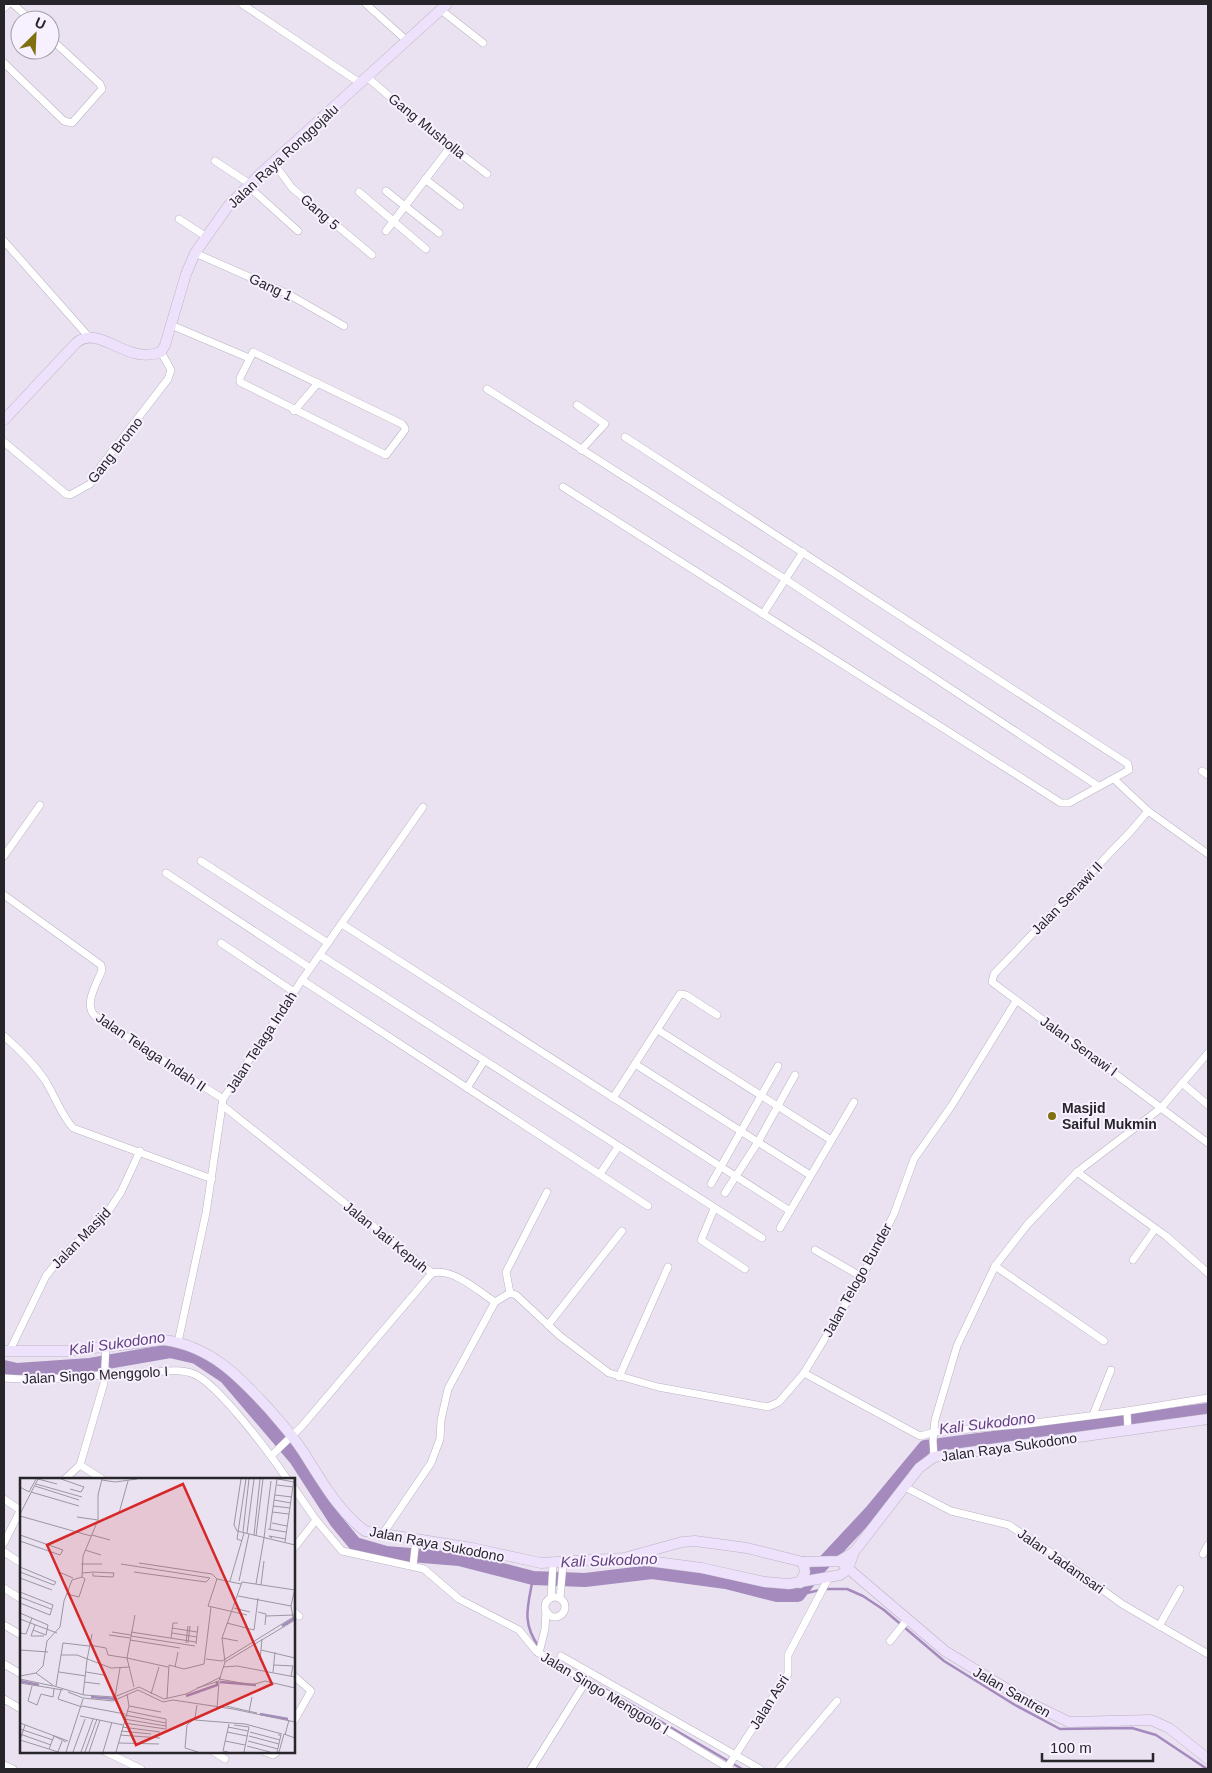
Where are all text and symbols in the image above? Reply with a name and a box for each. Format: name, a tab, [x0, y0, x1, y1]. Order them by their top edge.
north arrow	[10, 10, 60, 60]
text: U	[32, 14, 48, 32]
street label: Gang Musholla	[385, 90, 469, 162]
street label: Jalan Raya Ronggojalu	[225, 101, 341, 211]
street label: Gang 5	[297, 191, 343, 233]
street label: Gang 1	[247, 270, 295, 304]
street label: Gang Bromo	[84, 414, 146, 486]
street label: Jalan Senawi II	[1028, 858, 1106, 938]
street label: Jalan Telaga Indah	[222, 988, 300, 1096]
street label: Jalan Telaga Indah II	[93, 1009, 209, 1095]
street label: Jalan Senawi I	[1037, 1013, 1121, 1079]
place label: Masjid Saiful Mukmin	[1062, 1100, 1157, 1132]
marker: Masjid Saiful Mukmin	[1046, 1110, 1058, 1122]
street label: Jalan Jati Kepuh	[341, 1198, 431, 1276]
street label: Jalan Masjid	[48, 1204, 114, 1272]
street label: Jalan Telogo Bunder	[819, 1220, 895, 1340]
water label: Kali Sukodono	[68, 1328, 166, 1358]
street label: Jalan Singo Menggolo I	[22, 1363, 168, 1387]
water label: Kali Sukodono	[938, 1409, 1036, 1437]
street label: Jalan Raya Sukodono	[940, 1430, 1078, 1464]
inset map	[20, 1478, 295, 1753]
street label: Jalan Raya Sukodono	[368, 1523, 506, 1565]
street label: Jalan Jadamsari	[1015, 1525, 1107, 1597]
water label: Kali Sukodono	[560, 1550, 658, 1570]
street label: Jalan Singo Menggolo I	[538, 1648, 672, 1738]
street label: Jalan Santren	[971, 1663, 1053, 1721]
street label: Jalan Asri	[746, 1672, 792, 1732]
scale bar	[1042, 1730, 1153, 1762]
text: 100 m	[1050, 1739, 1092, 1756]

